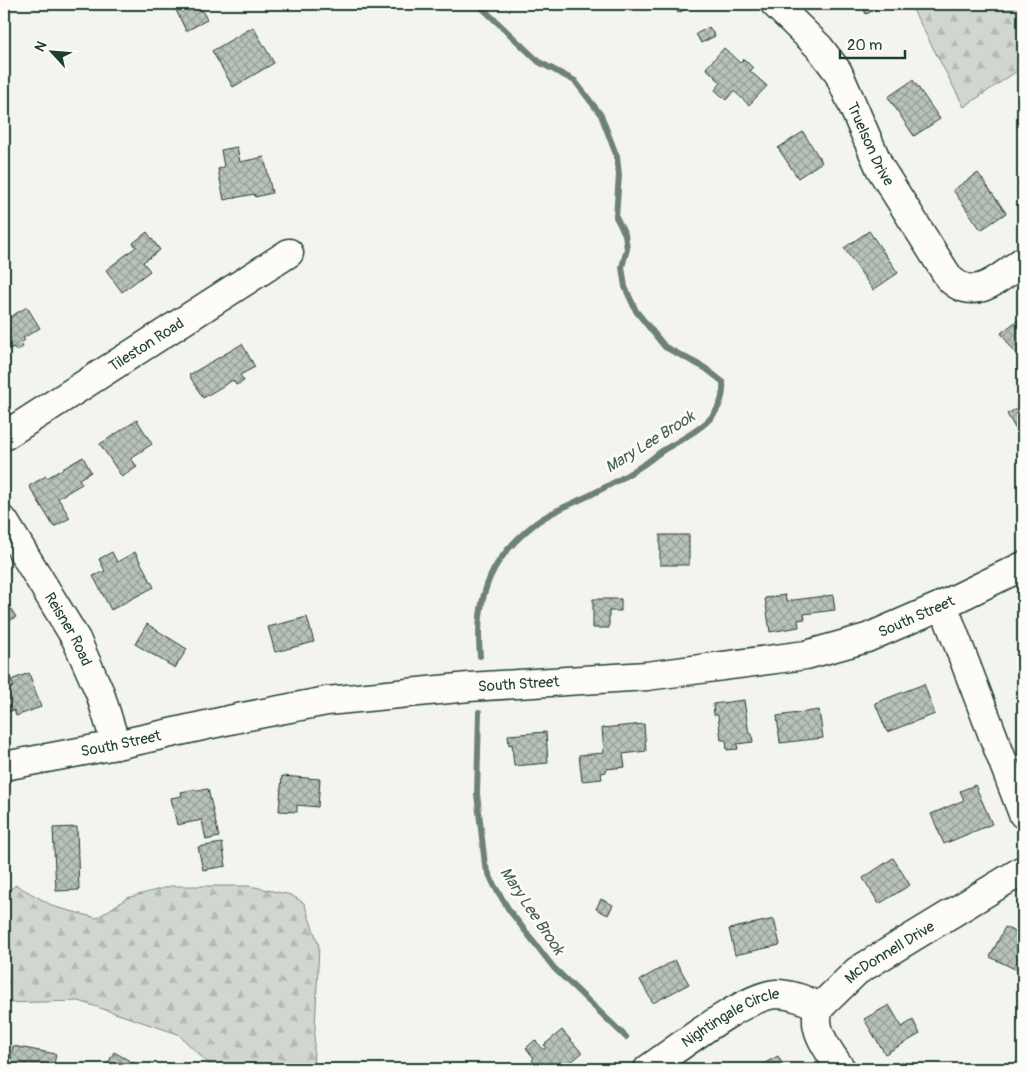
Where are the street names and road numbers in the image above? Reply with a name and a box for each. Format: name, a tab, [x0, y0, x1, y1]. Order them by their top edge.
street label: Truelson Drive	[843, 99, 899, 190]
street label: Tileston Road	[105, 314, 187, 376]
street label: Reisner Road	[40, 589, 96, 669]
street label: South Street	[875, 591, 958, 642]
street label: South Street	[477, 672, 561, 696]
street label: South Street	[79, 726, 164, 761]
street label: McDonnell Drive	[841, 916, 938, 987]
street label: Nightingale Circle	[678, 984, 781, 1052]

